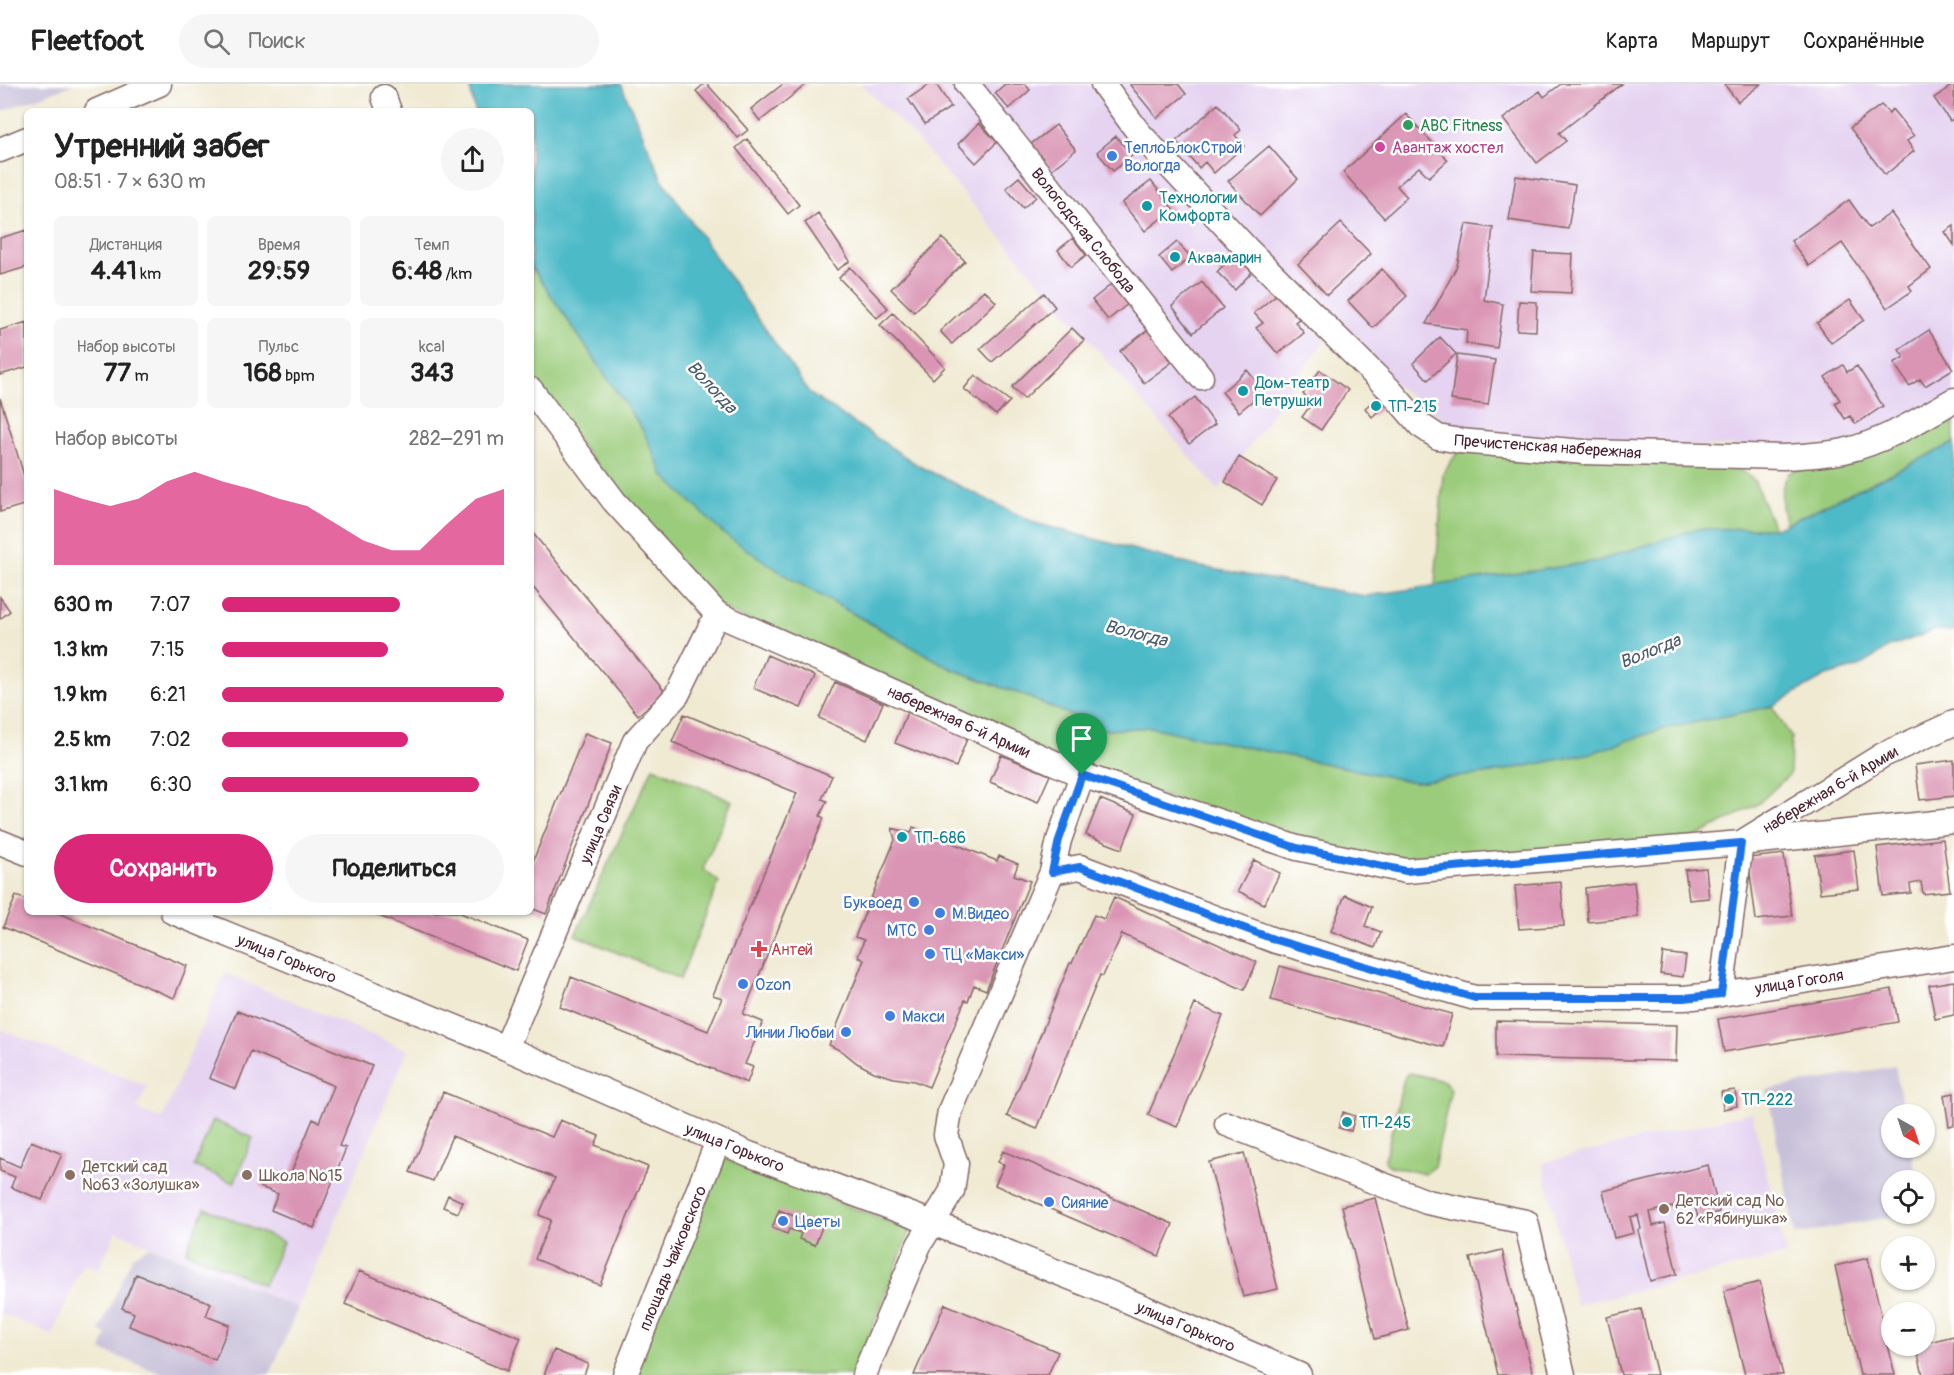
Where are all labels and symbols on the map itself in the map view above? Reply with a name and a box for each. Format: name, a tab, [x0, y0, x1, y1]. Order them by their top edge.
place label: ABC Fitness	[1420, 116, 1503, 136]
marker: ABC Fitness	[1401, 118, 1415, 132]
place label: ТеплоБлокСтрой Вологда	[1124, 138, 1243, 176]
place label: Авантаж хостел	[1392, 138, 1504, 158]
marker: Авантаж хостел	[1373, 140, 1387, 154]
marker: ТеплоБлокСтрой Вологда	[1105, 149, 1119, 163]
street label: Вологодская Слобода	[1027, 164, 1140, 297]
place label: Технологии Комфорта	[1159, 188, 1237, 226]
marker: Технологии Комфорта	[1140, 199, 1154, 213]
place label: Аквамарин	[1187, 248, 1262, 268]
marker: Аквамарин	[1168, 250, 1182, 264]
water label: Вологда	[682, 356, 743, 420]
place label: Дом-театр Петрушки	[1254, 373, 1329, 411]
marker: Дом-театр Петрушки	[1236, 384, 1250, 398]
place label: ТП-215	[1388, 397, 1437, 417]
marker: ТП-215	[1369, 399, 1383, 413]
street label: Пречистенская набережная	[1454, 430, 1642, 464]
water label: Вологда	[1102, 615, 1171, 653]
water label: Вологда	[1616, 628, 1685, 674]
street label: набережная 6-й Армии	[884, 681, 1033, 762]
pin	[1056, 713, 1107, 775]
street label: набережная 6-й Армии	[1759, 742, 1902, 838]
street label: улица Связи	[575, 782, 626, 868]
place label: ТП-686	[914, 828, 966, 848]
marker: ТП-686	[895, 830, 909, 844]
place label: Буквоед	[843, 893, 902, 913]
marker: Буквоед	[907, 895, 921, 909]
place label: М.Видео	[952, 904, 1010, 924]
marker: М.Видео	[933, 906, 947, 920]
place label: МТС	[887, 921, 917, 941]
marker: МТС	[922, 923, 936, 937]
street label: улица Горького	[233, 930, 340, 988]
place label: Антей	[771, 940, 813, 960]
marker: Антей	[752, 942, 766, 956]
place label: ТЦ «Макси»	[942, 945, 1024, 965]
marker: ТЦ «Макси»	[923, 947, 937, 961]
street label: улица Гоголя	[1752, 965, 1845, 999]
place label: Ozon	[755, 975, 791, 995]
marker: Ozon	[736, 977, 750, 991]
place label: Макси	[902, 1007, 944, 1027]
marker: Макси	[883, 1009, 897, 1023]
place label: Линии Любви	[745, 1023, 834, 1043]
marker: Линии Любви	[839, 1025, 853, 1039]
place label: ТП-222	[1741, 1090, 1793, 1110]
marker: ТП-222	[1722, 1092, 1736, 1106]
north arrow	[1881, 1104, 1935, 1158]
place label: ТП-245	[1359, 1113, 1411, 1133]
marker: ТП-245	[1340, 1115, 1354, 1129]
street label: улица Горького	[681, 1119, 788, 1177]
place label: Детский сад №63 «Золушка»	[81, 1157, 200, 1195]
place label: Школа №15	[259, 1166, 343, 1186]
marker: Детский сад №63 «Золушка»	[63, 1168, 77, 1182]
marker: Школа №15	[240, 1168, 254, 1182]
street label: площадь Чайковского	[635, 1183, 711, 1334]
place label: Детский сад № 62 «Рябинушка»	[1675, 1191, 1787, 1229]
place label: Сияние	[1061, 1193, 1109, 1213]
marker: Сияние	[1042, 1195, 1056, 1209]
marker: Детский сад № 62 «Рябинушка»	[1657, 1202, 1671, 1216]
place label: Цветы	[795, 1212, 840, 1232]
marker: Цветы	[776, 1214, 790, 1228]
street label: улица Горького	[1132, 1297, 1238, 1357]

